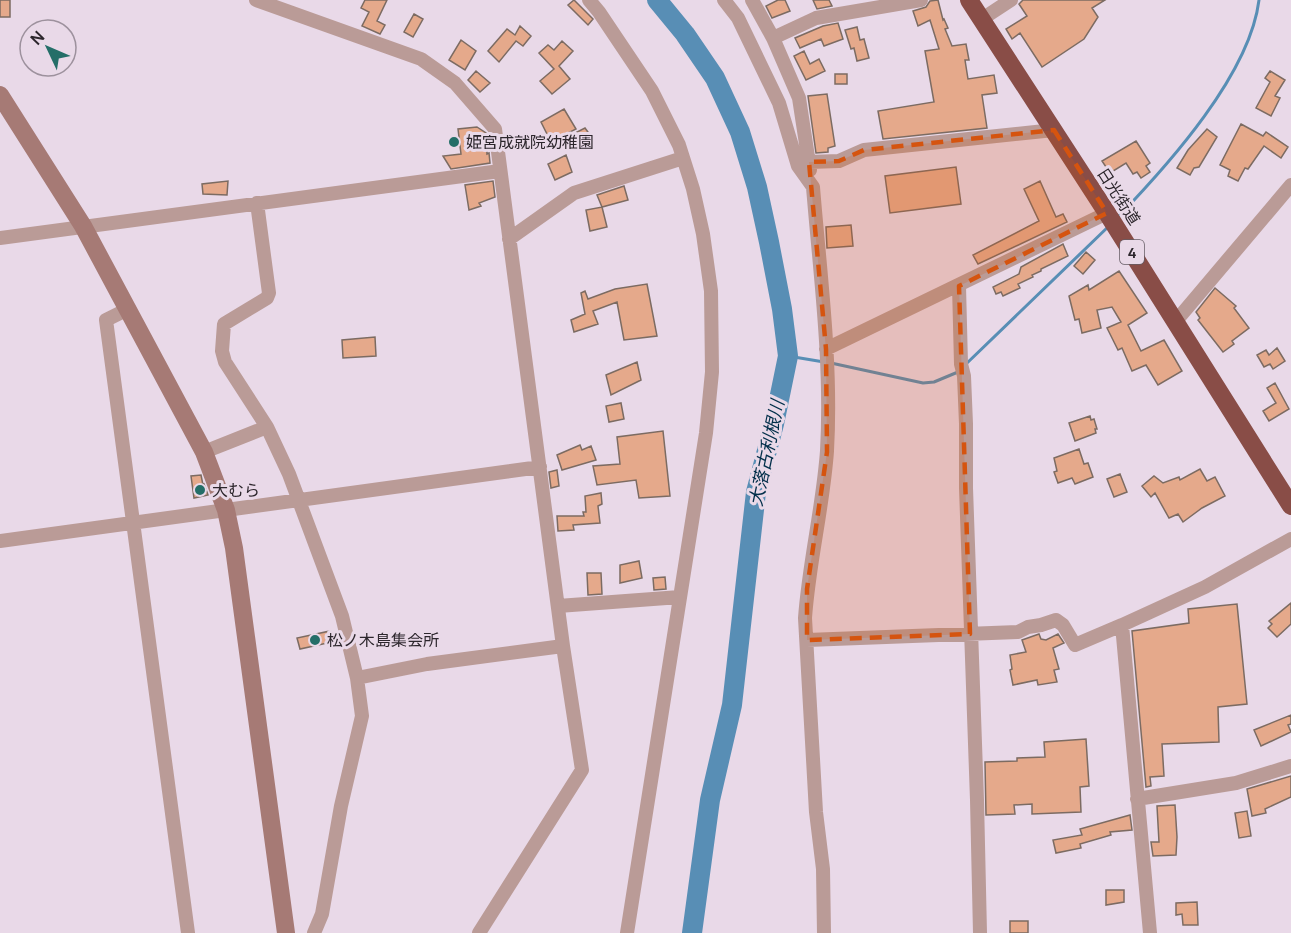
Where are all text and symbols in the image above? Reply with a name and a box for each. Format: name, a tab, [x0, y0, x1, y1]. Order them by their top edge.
north arrow	[18, 18, 78, 78]
text: N	[25, 26, 49, 49]
place label: 姫宮成就院幼稚園	[466, 131, 594, 153]
marker: 姫宮成就院幼稚園	[447, 135, 461, 149]
street label: 日光街道	[1092, 163, 1146, 229]
road number: 4	[1120, 240, 1144, 264]
water label: 大落古利根川	[743, 396, 789, 508]
place label: 大むら	[212, 479, 260, 501]
marker: 大むら	[193, 483, 207, 497]
place label: 松ノ木島集会所	[327, 629, 439, 651]
marker: 松ノ木島集会所	[308, 633, 322, 647]

